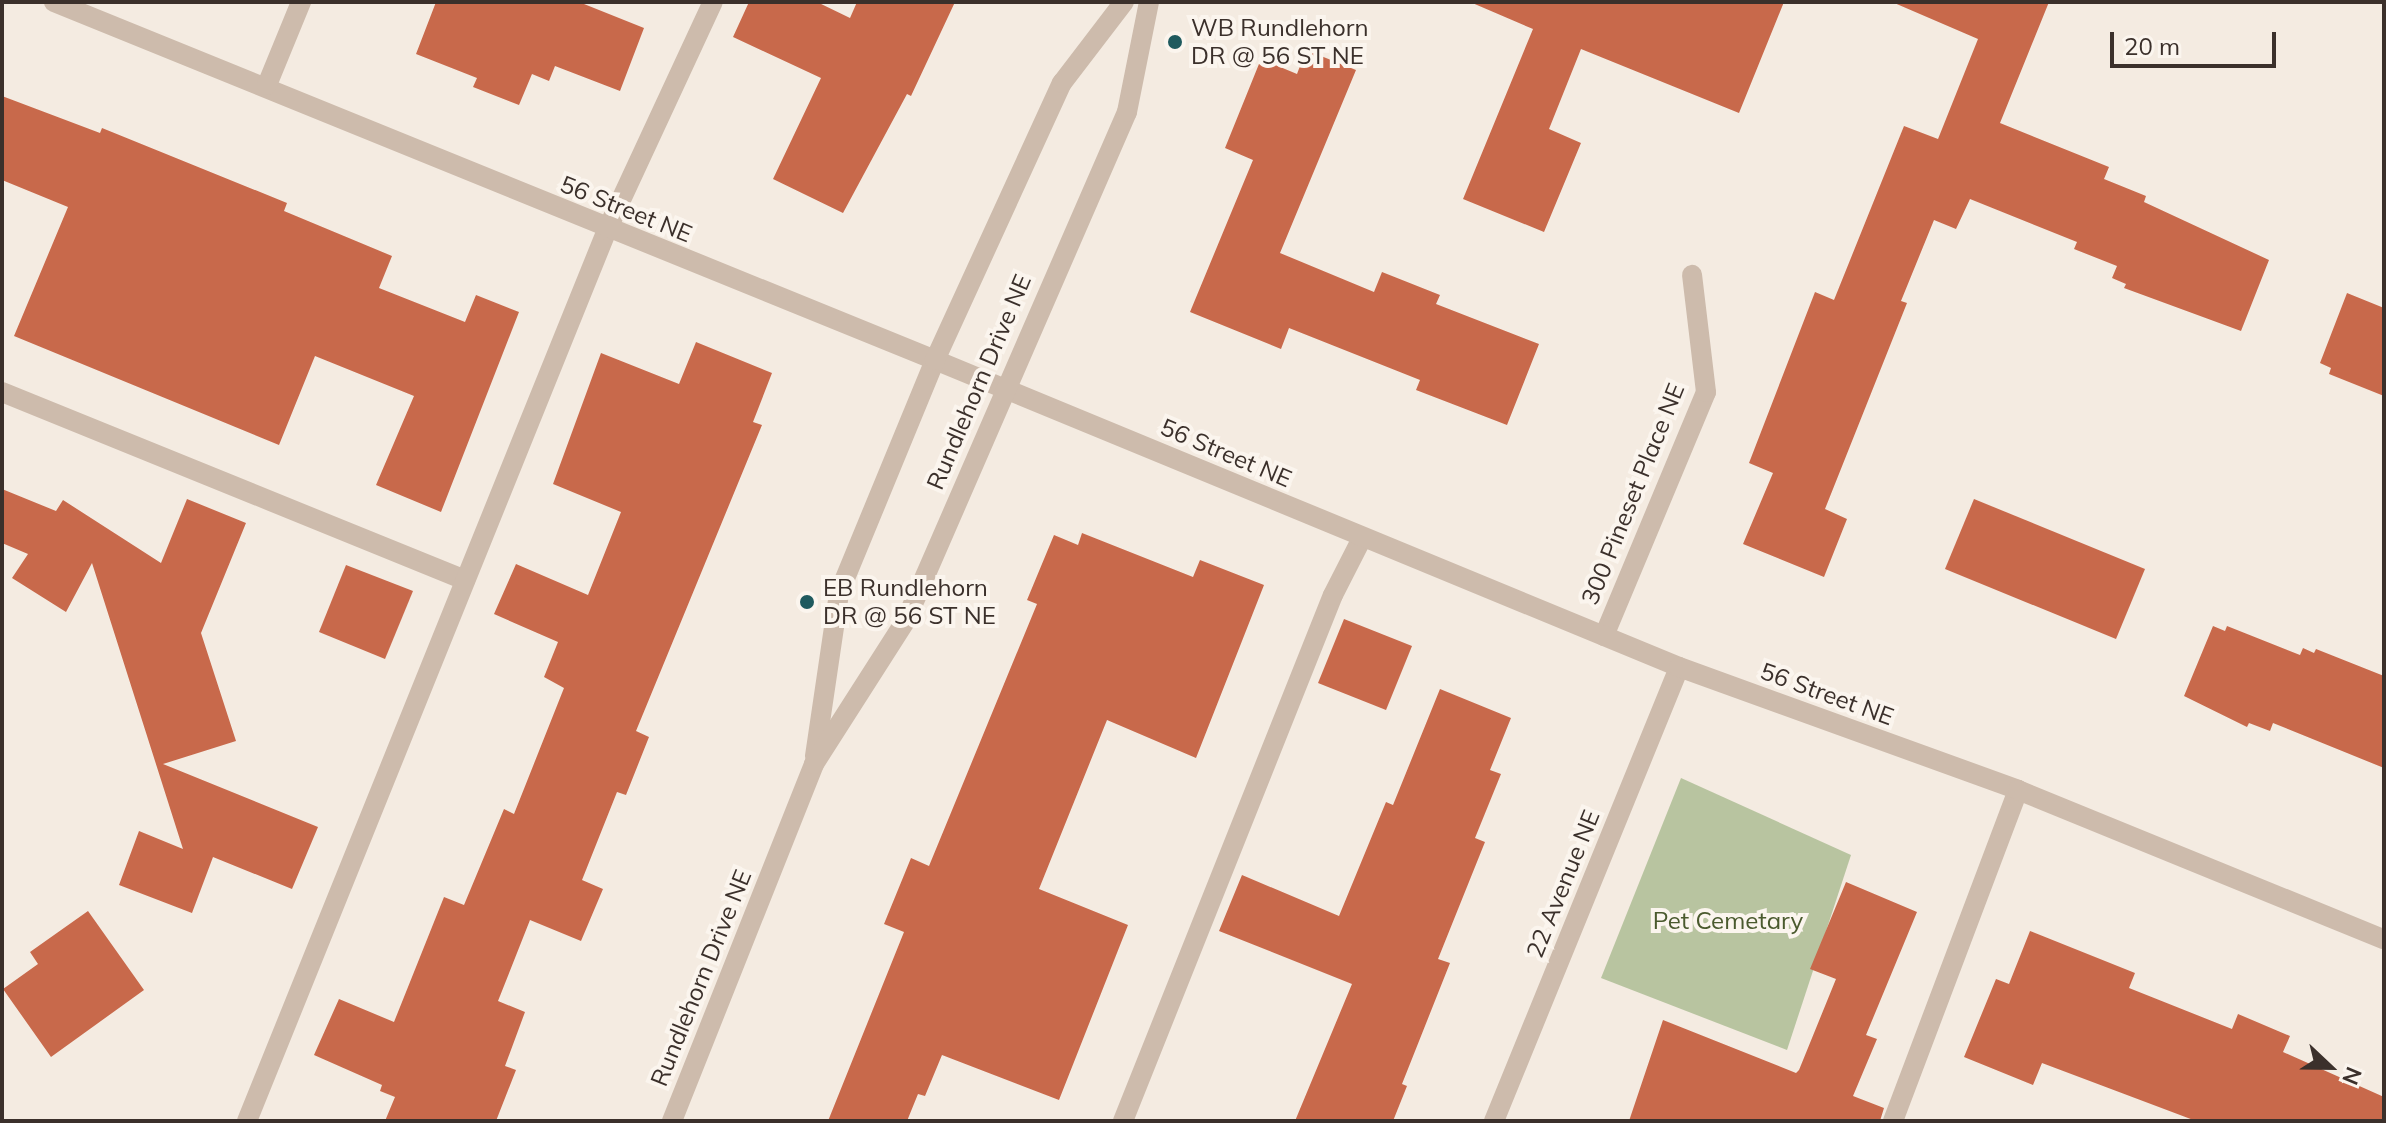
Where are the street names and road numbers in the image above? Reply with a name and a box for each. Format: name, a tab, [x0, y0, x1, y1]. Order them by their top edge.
street label: 56 Street NE	[556, 169, 696, 249]
street label: Rundlehorn Drive NE	[921, 270, 1037, 494]
street label: 300 Pineset Place NE	[1575, 379, 1691, 609]
street label: 56 Street NE	[1156, 412, 1296, 494]
street label: 56 Street NE	[1756, 657, 1898, 731]
street label: 22 Avenue NE	[1520, 806, 1606, 962]
street label: Rundlehorn Drive NE	[644, 866, 758, 1090]

